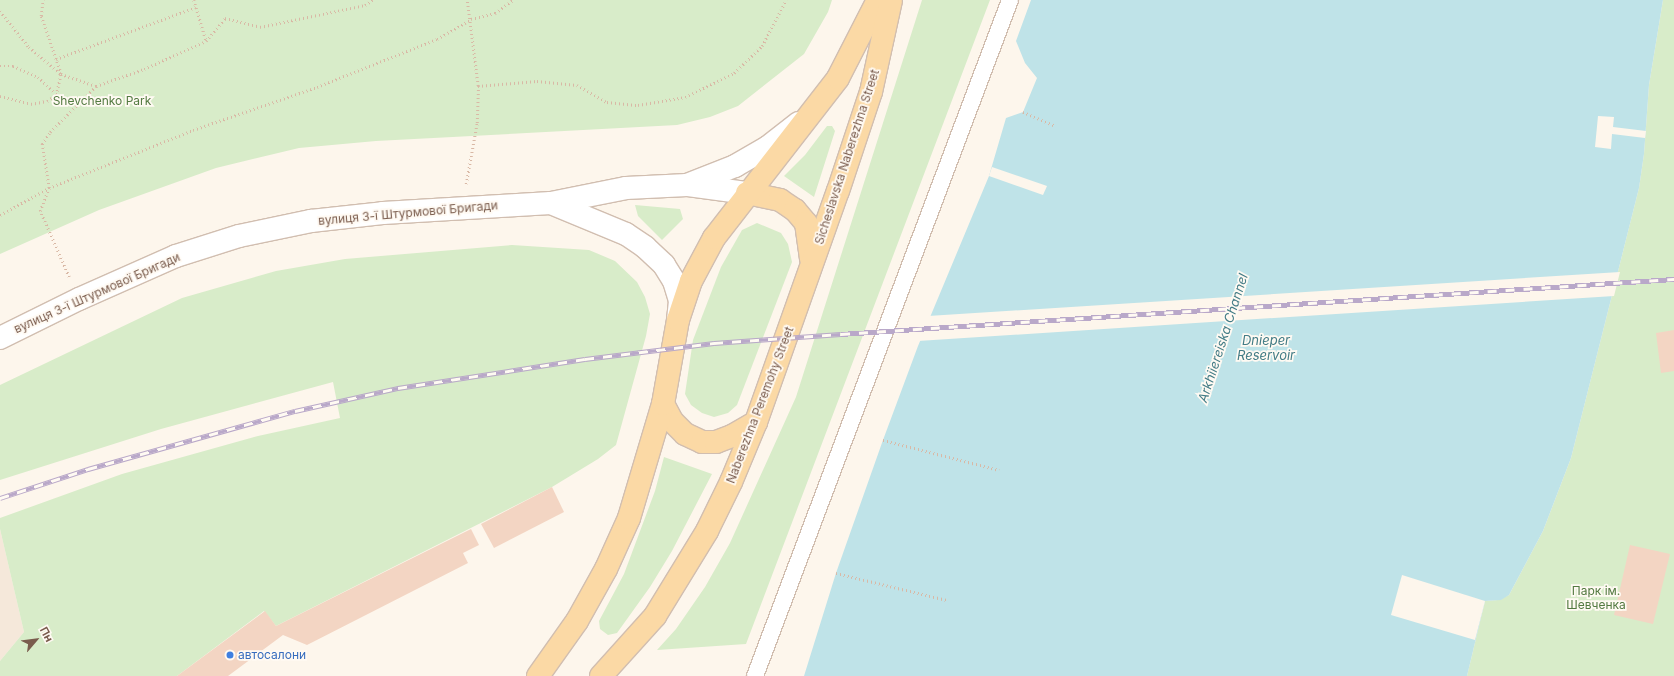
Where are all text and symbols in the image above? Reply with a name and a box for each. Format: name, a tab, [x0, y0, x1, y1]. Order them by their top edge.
street label: Sicheslavska Naberezhna Street	[812, 68, 882, 246]
park label: Shevchenko Park	[53, 94, 151, 108]
street label: вулиця 3-ї Штурмової Бригади	[318, 198, 498, 228]
street label: вулиця 3-ї Штурмової Бригади	[12, 250, 182, 336]
water label: Arkhiiereiska Channel	[1195, 272, 1251, 404]
street label: Naberezhna Peremohy Street	[723, 325, 797, 485]
water label: Dnieper Reservoir	[1237, 333, 1295, 364]
park label: Парк iм. Шевченка	[1566, 584, 1626, 612]
north arrow	[16, 620, 56, 660]
text: Пн	[37, 624, 56, 644]
place label: автосалони	[238, 648, 306, 662]
marker: автосалони	[225, 650, 235, 660]

